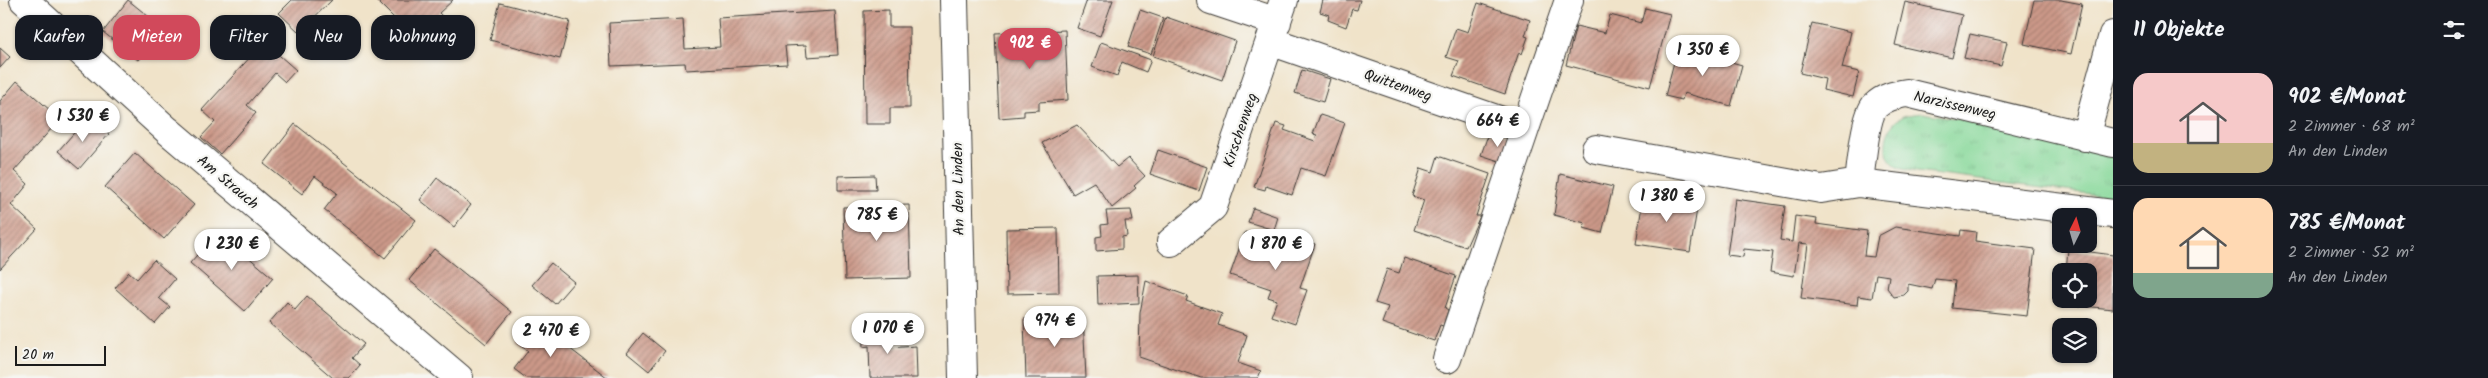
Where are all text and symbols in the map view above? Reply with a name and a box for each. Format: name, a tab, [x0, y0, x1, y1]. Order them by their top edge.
text: 11 Objekte	[2133, 14, 2224, 47]
chip: Kaufen	[15, 15, 103, 60]
chip: Mieten	[113, 15, 200, 60]
chip: Filter	[210, 15, 286, 60]
chip: Neu	[296, 15, 361, 60]
chip: Wohnung	[371, 15, 475, 60]
icon: filters	[2440, 16, 2468, 44]
pin: 902 €	[995, 28, 1065, 70]
text: 902 €	[1009, 31, 1051, 56]
pin: 1 350 €	[1657, 34, 1749, 77]
text: 1 350 €	[1677, 38, 1729, 63]
street label: Quittenweg	[1360, 63, 1435, 109]
text: 902 €/Monat	[2288, 81, 2406, 114]
street label: Narzissenweg	[1911, 85, 1998, 127]
street label: Kirschenweg	[1217, 90, 1265, 171]
icon: home	[2173, 93, 2233, 153]
pin: 1 530 €	[37, 100, 129, 143]
text: 1 530 €	[57, 104, 109, 129]
pin: 664 €	[1463, 106, 1533, 148]
text: 664 €	[1477, 109, 1519, 134]
text: 2 Zimmer · 68 m²	[2288, 114, 2415, 139]
text: An den Linden	[2288, 139, 2388, 164]
street label: An den Linden	[946, 142, 972, 236]
street label: Am Strauch	[191, 150, 264, 216]
pin: 1 380 €	[1621, 180, 1713, 223]
text: 1 380 €	[1640, 184, 1694, 209]
pin: 785 €	[842, 200, 912, 242]
text: 785 €	[856, 203, 898, 228]
text: 785 €/Monat	[2288, 207, 2406, 240]
north arrow	[2052, 208, 2098, 252]
map controls	[2052, 208, 2097, 363]
icon: home	[2173, 218, 2233, 278]
pin: 1 230 €	[186, 228, 278, 271]
pin: 1 870 €	[1230, 228, 1322, 271]
text: 1 230 €	[205, 232, 259, 257]
text: 1 870 €	[1250, 232, 1302, 257]
text: 2 Zimmer · 52 m²	[2288, 240, 2414, 265]
button: locate	[2052, 263, 2097, 308]
text: An den Linden	[2288, 265, 2388, 290]
pin: 974 €	[1020, 306, 1090, 348]
text: 974 €	[1035, 309, 1075, 334]
pin: 1 070 €	[842, 312, 934, 355]
pin: 2 470 €	[505, 316, 597, 358]
text: 1 070 €	[862, 316, 914, 341]
button: layers	[2052, 318, 2097, 363]
text: 2 470 €	[523, 319, 579, 344]
scale bar	[15, 343, 106, 366]
text: 20 m	[22, 344, 54, 366]

